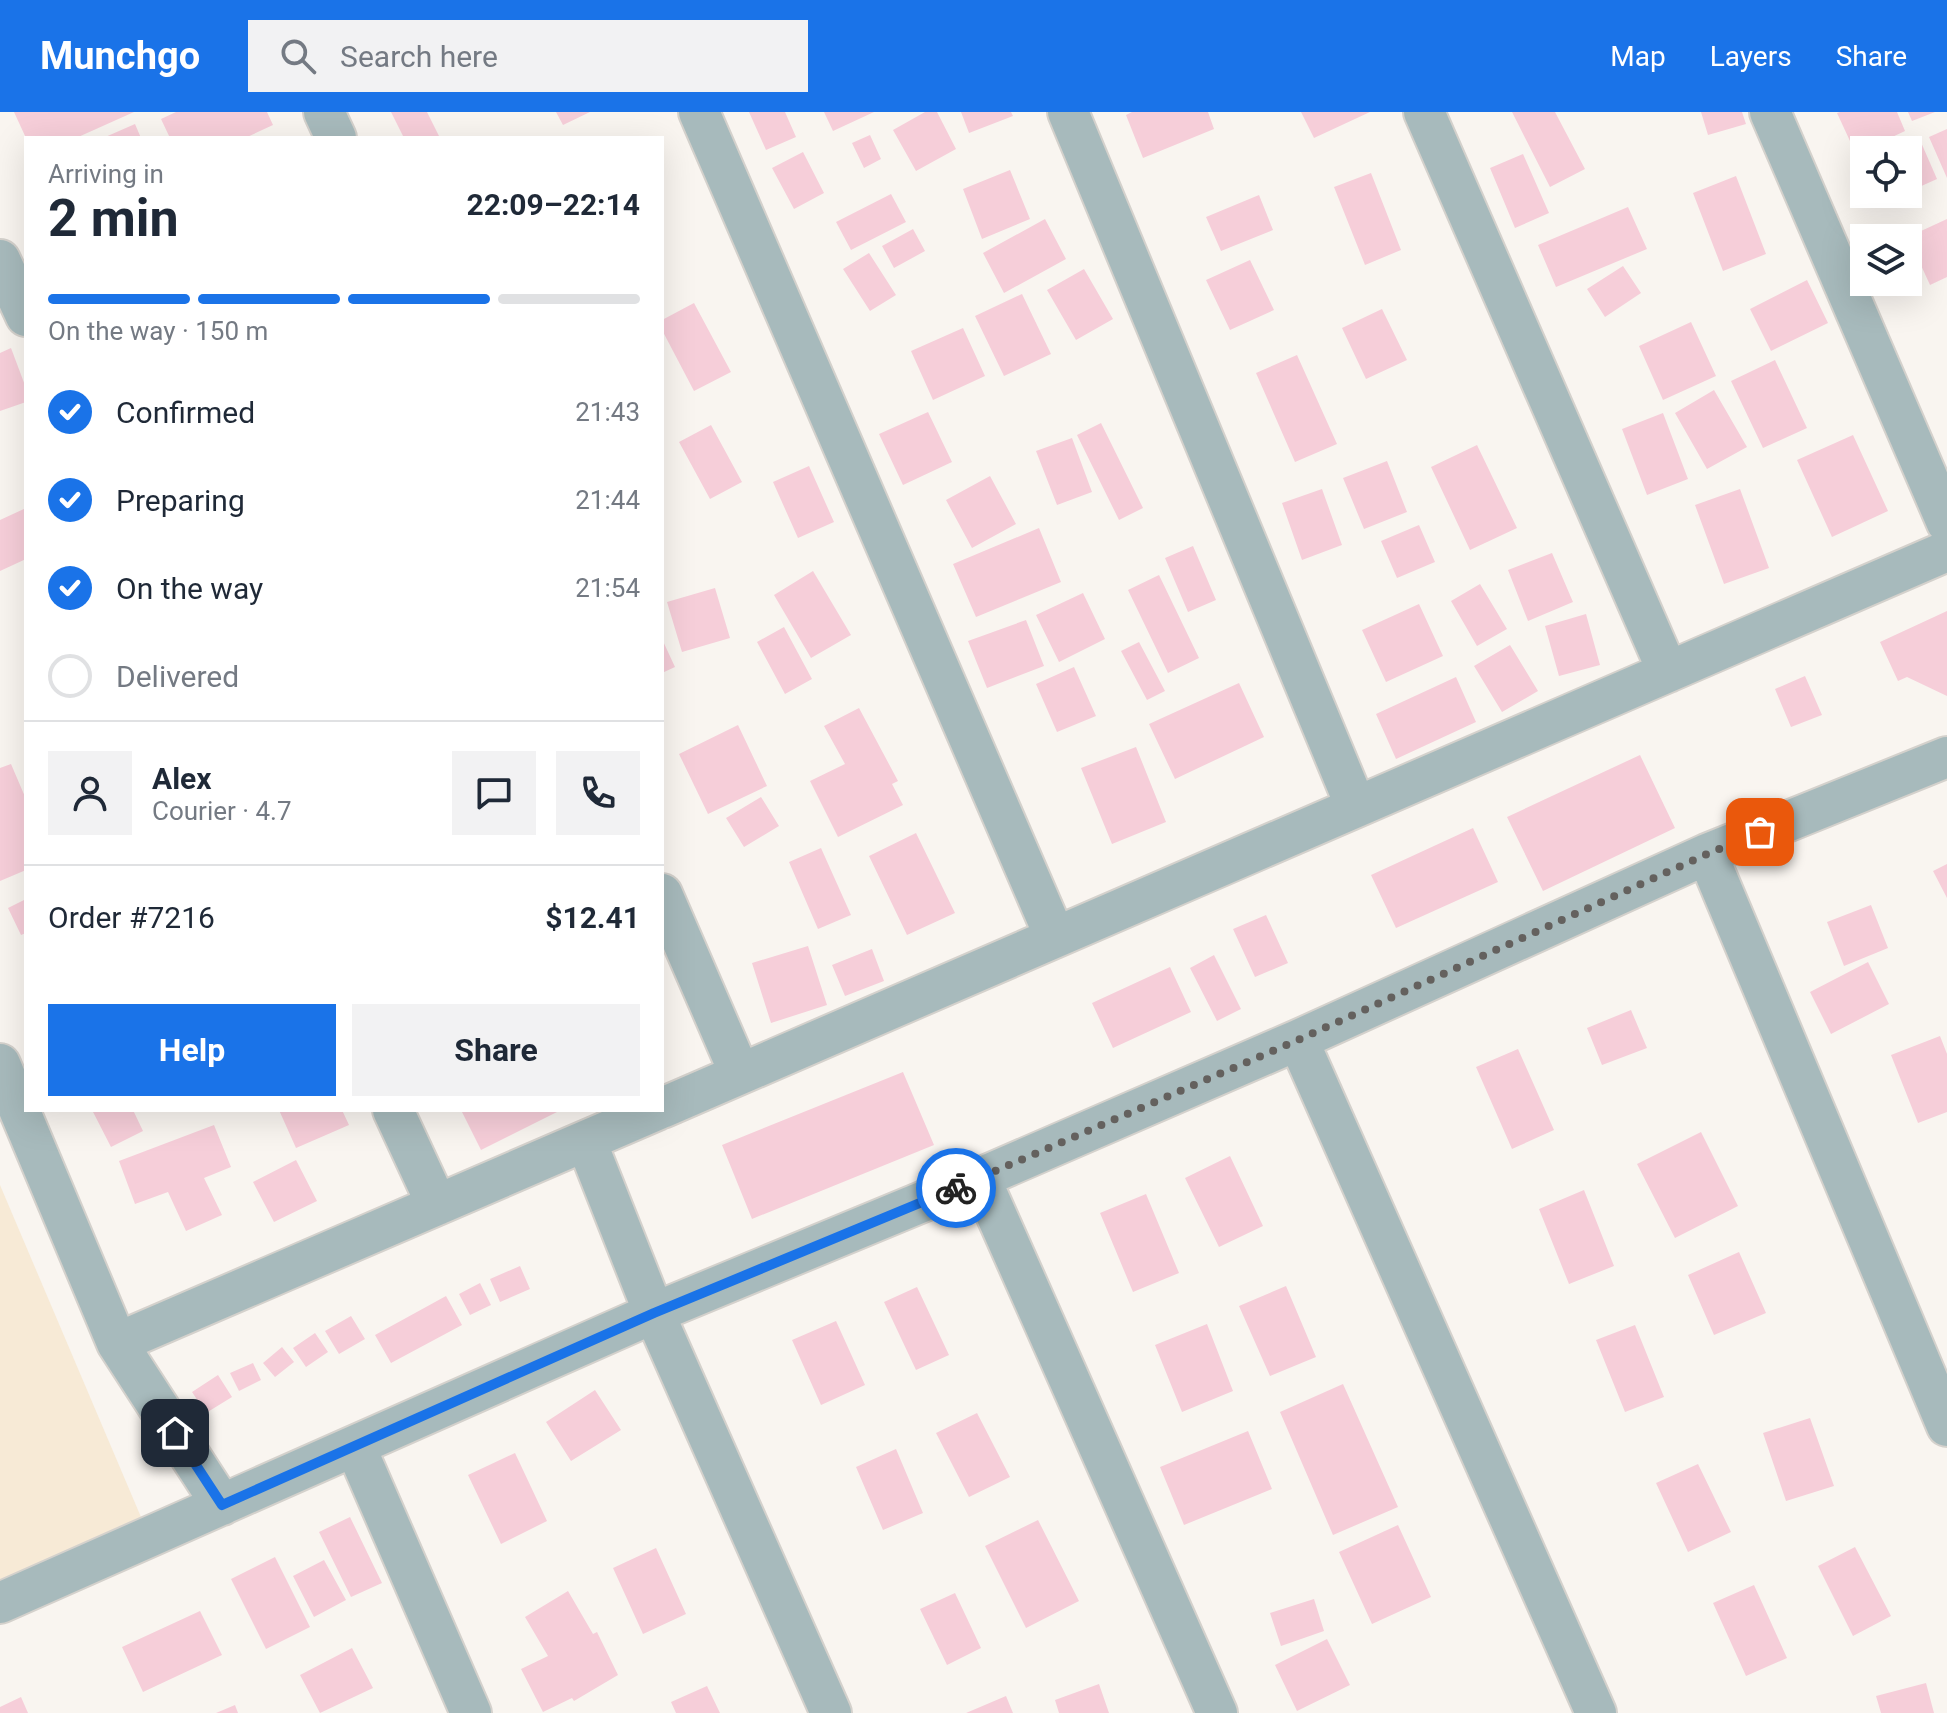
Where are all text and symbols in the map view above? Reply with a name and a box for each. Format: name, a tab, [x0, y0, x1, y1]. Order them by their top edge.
search box	[248, 20, 808, 92]
text: Munchgo	[40, 34, 200, 78]
icon: search	[276, 34, 320, 78]
text: Search here	[340, 39, 498, 74]
text: Map	[1610, 40, 1666, 73]
text: Layers	[1710, 40, 1792, 73]
text: Share	[1836, 40, 1907, 73]
map controls	[1850, 136, 1922, 296]
button: locate	[1850, 136, 1922, 208]
text: Arriving in	[48, 159, 164, 189]
text: 22:09–22:14	[466, 187, 640, 222]
text: 2 min	[48, 188, 179, 249]
button: layers	[1850, 224, 1922, 296]
text: On the way · 150 m	[48, 316, 268, 346]
icon: check	[48, 390, 92, 434]
text: Confirmed	[116, 395, 255, 430]
text: 21:43	[575, 397, 640, 427]
icon: check	[48, 478, 92, 522]
text: Preparing	[116, 483, 245, 518]
text: 21:44	[575, 485, 640, 515]
icon: check	[48, 566, 92, 610]
text: On the way	[116, 571, 263, 606]
text: 21:54	[575, 573, 640, 603]
text: Delivered	[116, 659, 239, 694]
button: person	[48, 751, 132, 835]
button: chat	[452, 751, 536, 835]
button: phone	[556, 751, 640, 835]
text: Alex	[152, 761, 212, 796]
text: Courier · 4.7	[152, 796, 292, 826]
pin	[1726, 798, 1794, 866]
icon: bag	[1738, 810, 1782, 854]
text: Order #7216	[48, 900, 215, 935]
text: $12.41	[545, 900, 640, 935]
button: Help	[48, 1004, 336, 1096]
button: Share	[352, 1004, 640, 1096]
courier	[916, 1148, 996, 1228]
icon: bike	[934, 1166, 978, 1210]
pin	[141, 1399, 209, 1467]
icon: home	[153, 1411, 197, 1455]

